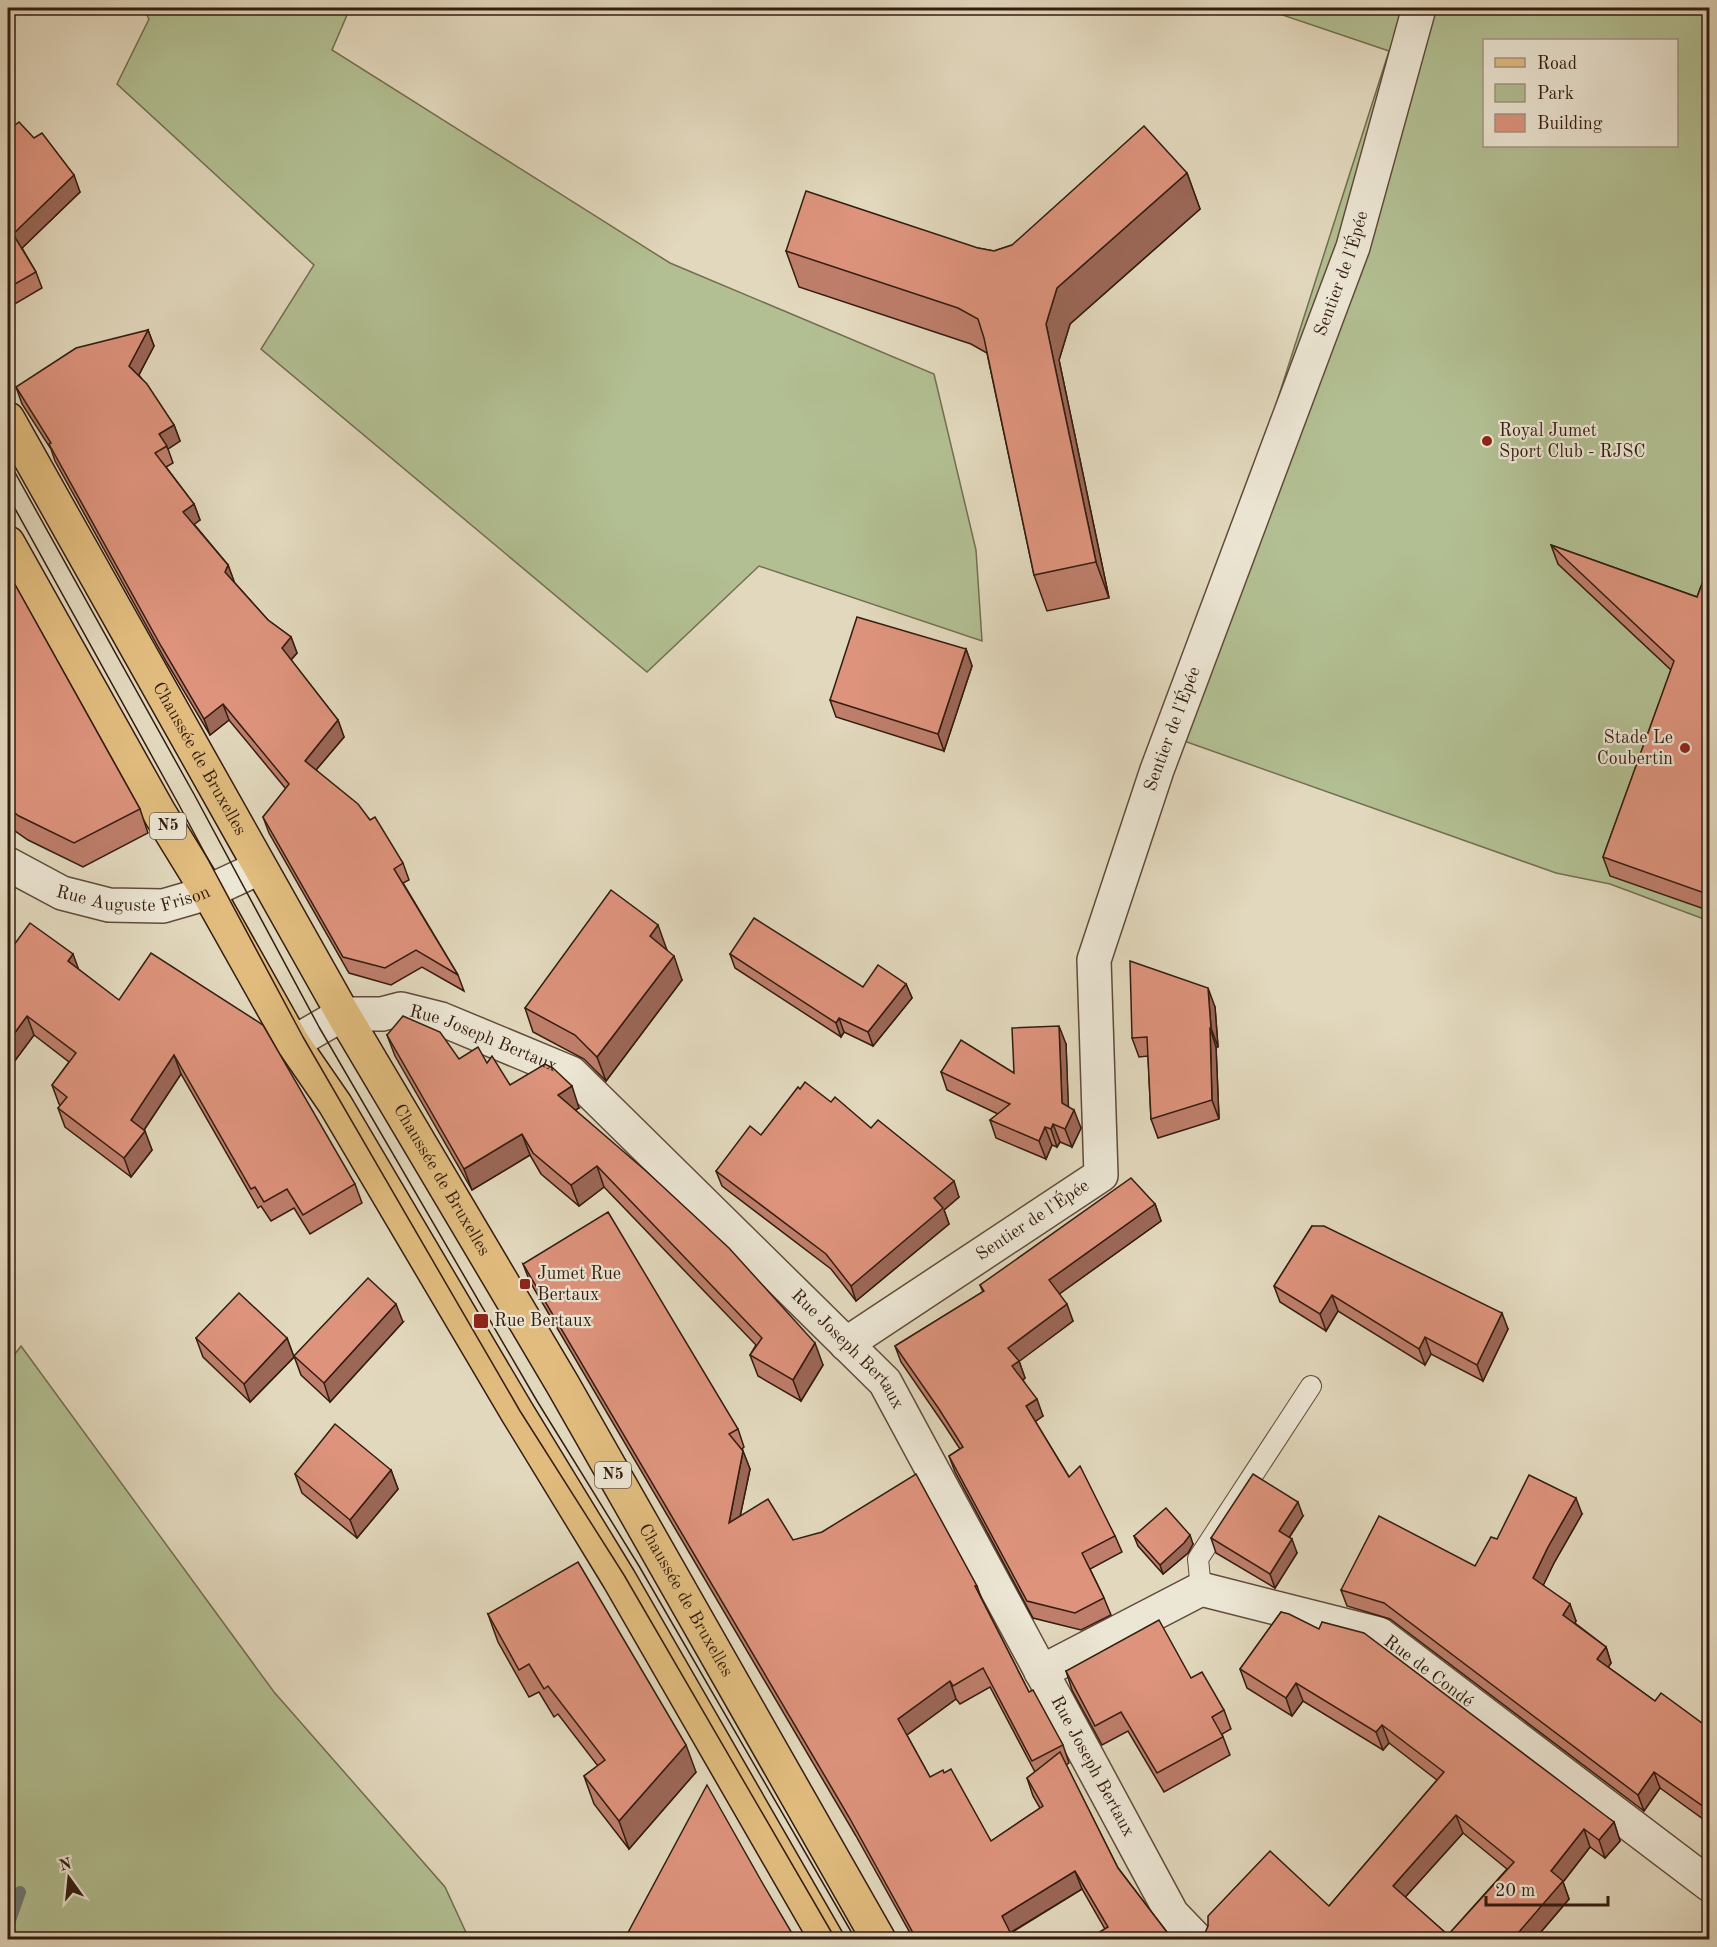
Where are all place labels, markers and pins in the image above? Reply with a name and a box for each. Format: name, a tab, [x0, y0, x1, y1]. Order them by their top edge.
place label: Royal Jumet Sport Club - RJSC	[1499, 422, 1645, 461]
marker: Royal Jumet Sport Club - RJSC	[1480, 434, 1494, 448]
place label: Stade Le Coubertin	[1597, 729, 1673, 768]
marker: Stade Le Coubertin	[1678, 741, 1692, 755]
place label: Jumet Rue Bertaux	[537, 1265, 621, 1304]
marker: Jumet Rue Bertaux	[518, 1277, 532, 1291]
marker: Rue Bertaux	[472, 1312, 490, 1330]
place label: Rue Bertaux	[494, 1312, 592, 1330]

